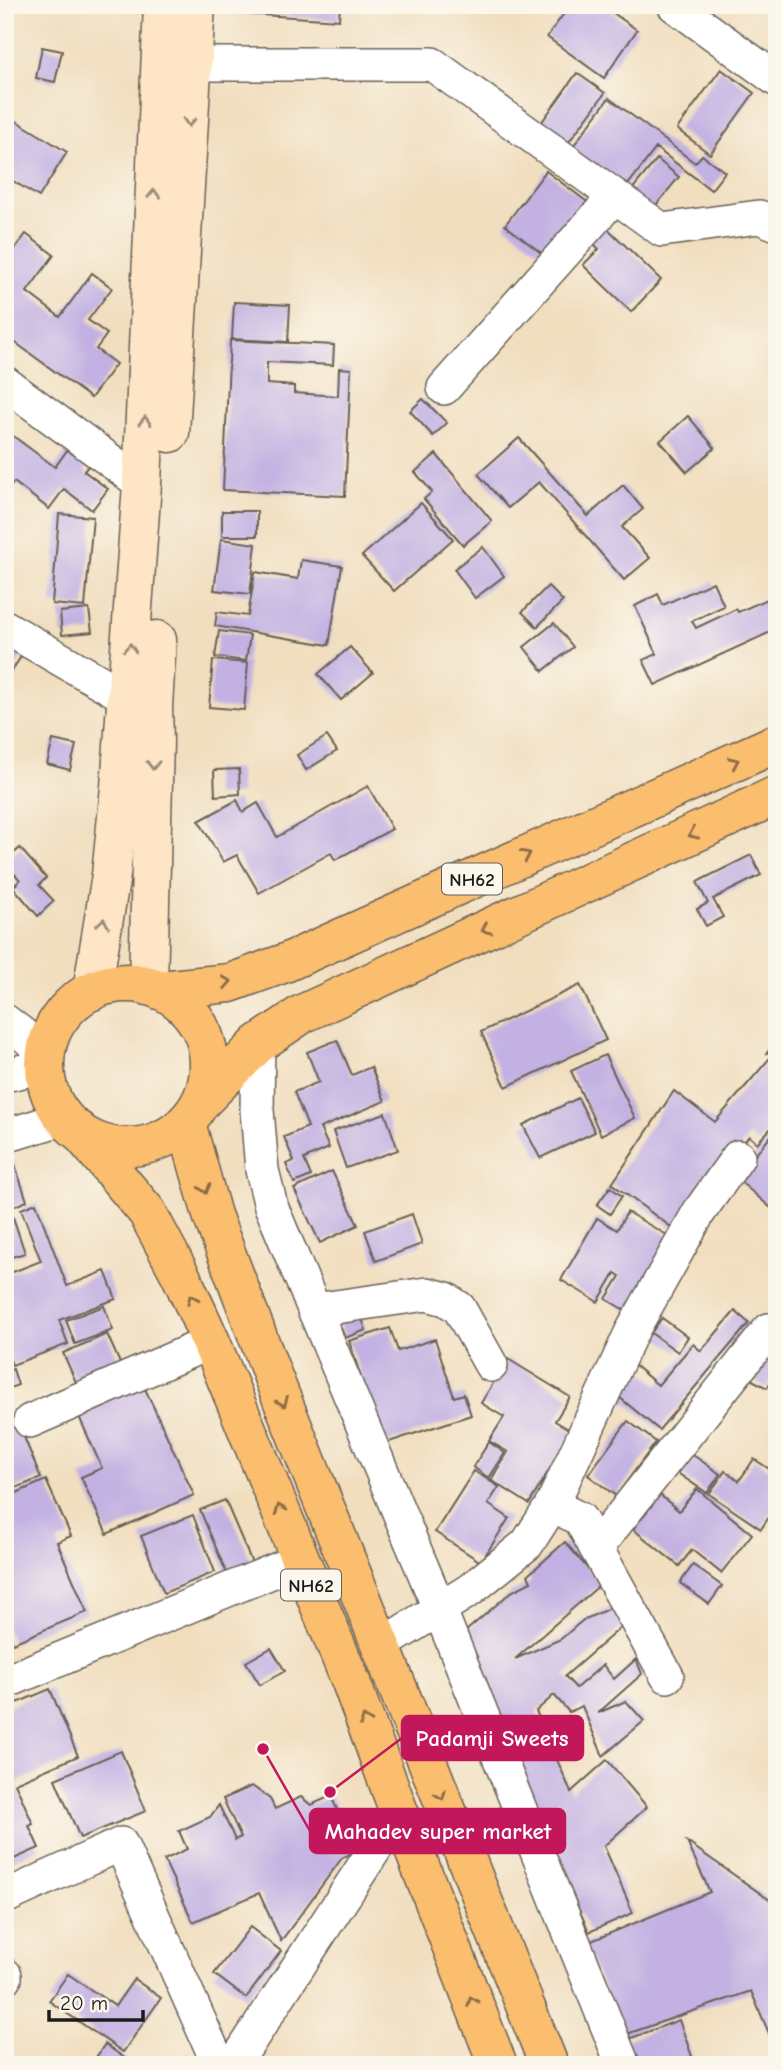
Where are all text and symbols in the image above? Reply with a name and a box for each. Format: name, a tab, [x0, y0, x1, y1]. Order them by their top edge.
one-way arrow	[181, 117, 196, 128]
one-way arrow	[146, 188, 161, 199]
one-way arrow	[137, 415, 152, 426]
one-way arrow	[122, 642, 137, 653]
one-way arrow	[727, 756, 739, 770]
one-way arrow	[146, 760, 161, 771]
one-way arrow	[687, 826, 700, 840]
one-way arrow	[519, 849, 531, 863]
road number: NH62	[442, 864, 502, 894]
one-way arrow	[95, 917, 110, 929]
one-way arrow	[481, 921, 493, 935]
one-way arrow	[221, 976, 233, 991]
one-way arrow	[196, 1182, 211, 1194]
one-way arrow	[186, 1294, 200, 1307]
one-way arrow	[275, 1395, 289, 1407]
one-way arrow	[274, 1504, 288, 1516]
road number: NH62	[281, 1569, 341, 1600]
one-way arrow	[359, 1715, 373, 1727]
callout: Padamji Sweets	[402, 1716, 583, 1760]
text: Padamji Sweets	[416, 1725, 569, 1752]
one-way arrow	[433, 1788, 447, 1800]
callout: Mahadev super market	[310, 1809, 565, 1853]
text: Mahadev super market	[325, 1818, 552, 1845]
scale bar	[49, 1979, 144, 2023]
text: 20 m	[60, 1991, 108, 2015]
one-way arrow	[467, 1996, 481, 2008]

